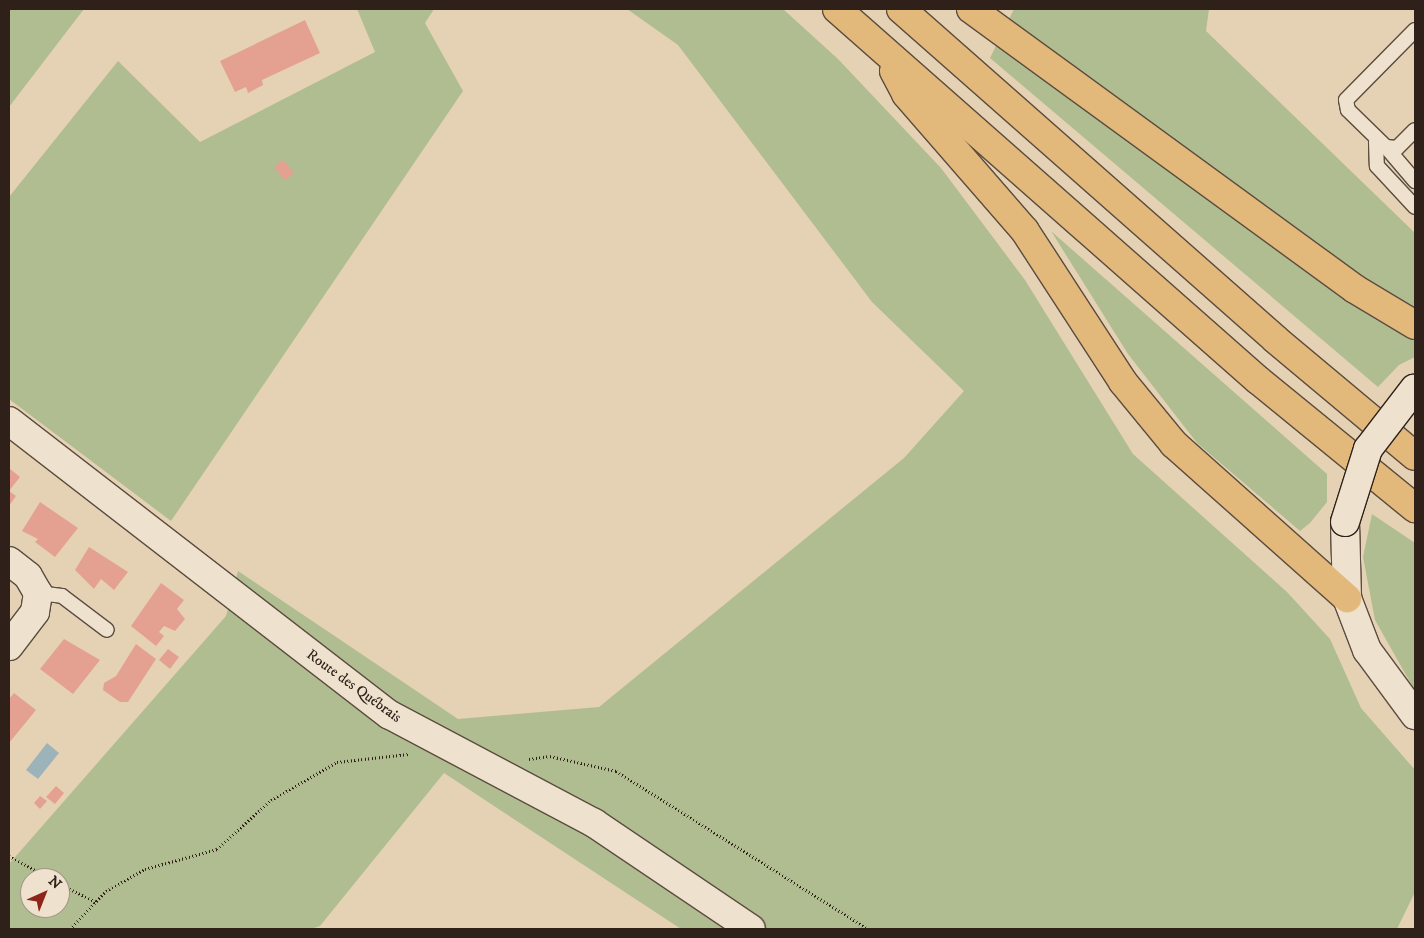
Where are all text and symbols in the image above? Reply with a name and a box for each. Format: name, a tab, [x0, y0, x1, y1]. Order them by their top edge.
street label: Route des Québrais	[303, 646, 405, 726]
north arrow	[20, 868, 70, 918]
text: N	[44, 872, 65, 893]

